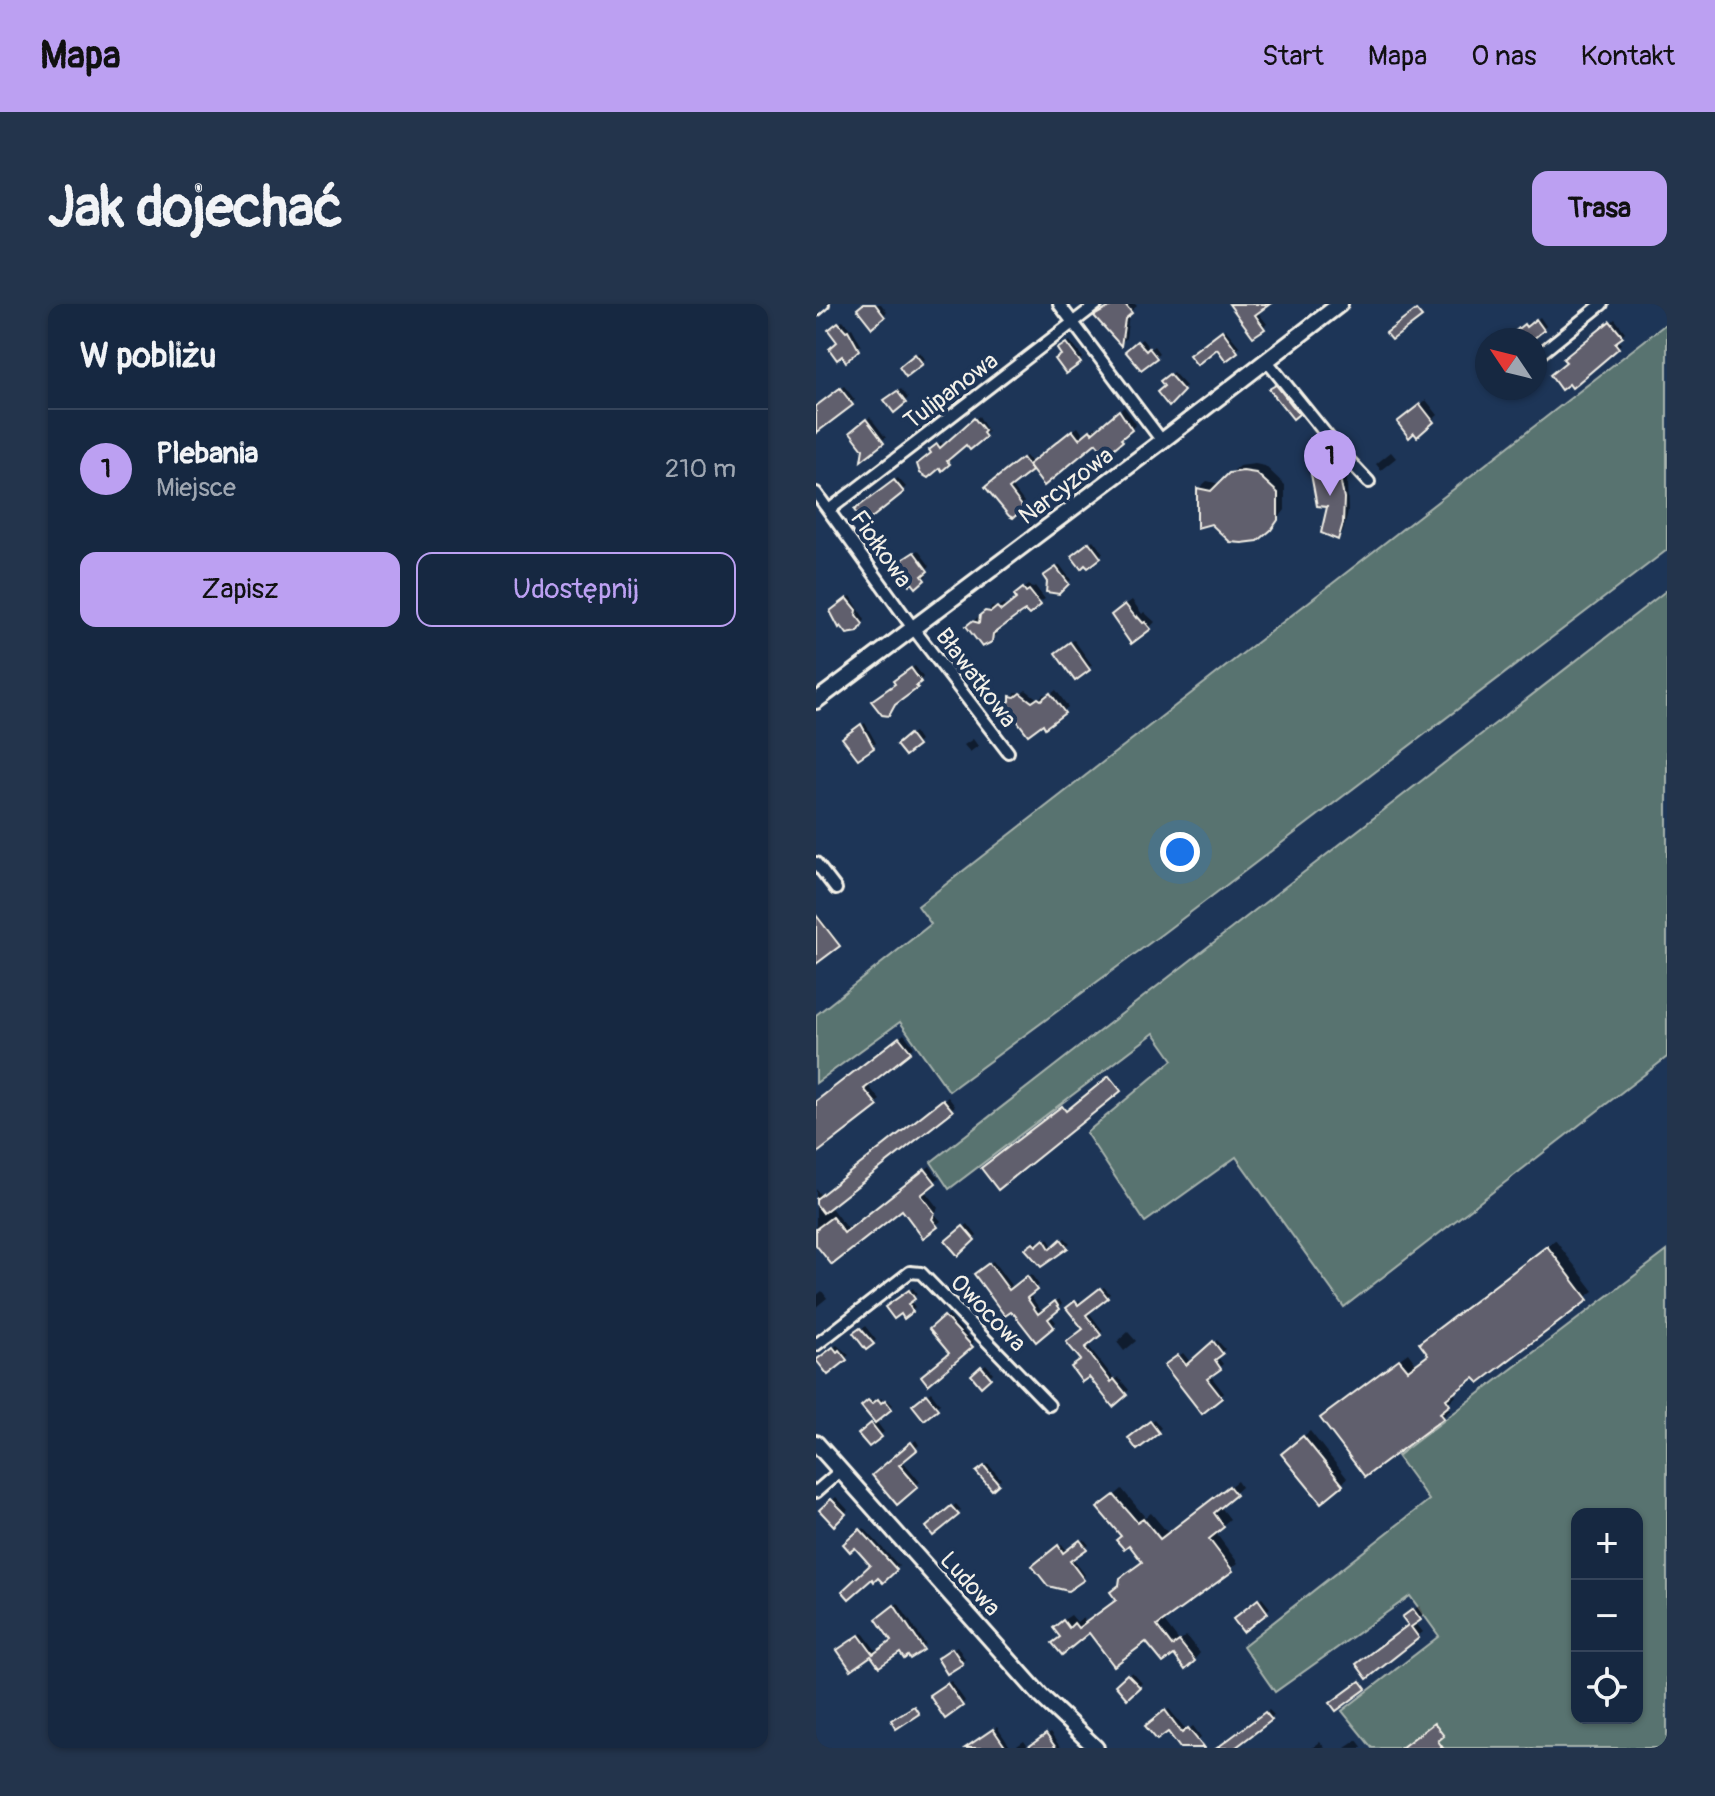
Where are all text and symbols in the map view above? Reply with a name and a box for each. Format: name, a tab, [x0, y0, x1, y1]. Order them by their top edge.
text: Mapa	[40, 32, 121, 80]
text: Start	[1262, 39, 1324, 74]
text: Mapa	[1368, 39, 1427, 74]
text: O nas	[1471, 39, 1537, 74]
text: Kontakt	[1581, 39, 1675, 74]
button: Trasa	[1532, 171, 1667, 246]
text: Jak dojechać	[48, 174, 343, 243]
north arrow	[1475, 328, 1547, 400]
text: W pobliżu	[80, 335, 216, 378]
street label: Tulipanowa	[898, 346, 1004, 436]
pin: 1	[1304, 430, 1356, 496]
text: Plebania	[156, 435, 259, 472]
street label: Narcyzowa	[1013, 441, 1119, 531]
text: 1	[101, 453, 111, 485]
text: 210 m	[665, 453, 736, 485]
text: Miejsce	[156, 472, 236, 504]
street label: Fiołkowa	[844, 505, 918, 593]
button: Zapisz	[80, 552, 400, 627]
button: Udostępnij	[416, 552, 736, 627]
street label: Bławatkowa	[929, 623, 1023, 733]
your location	[1160, 832, 1200, 872]
street label: Owocowa	[944, 1268, 1032, 1358]
map controls	[1571, 1508, 1643, 1724]
button: +	[1571, 1508, 1643, 1580]
street label: Ludowa	[933, 1546, 1007, 1622]
button: −	[1571, 1580, 1643, 1652]
button: locate	[1571, 1652, 1643, 1724]

